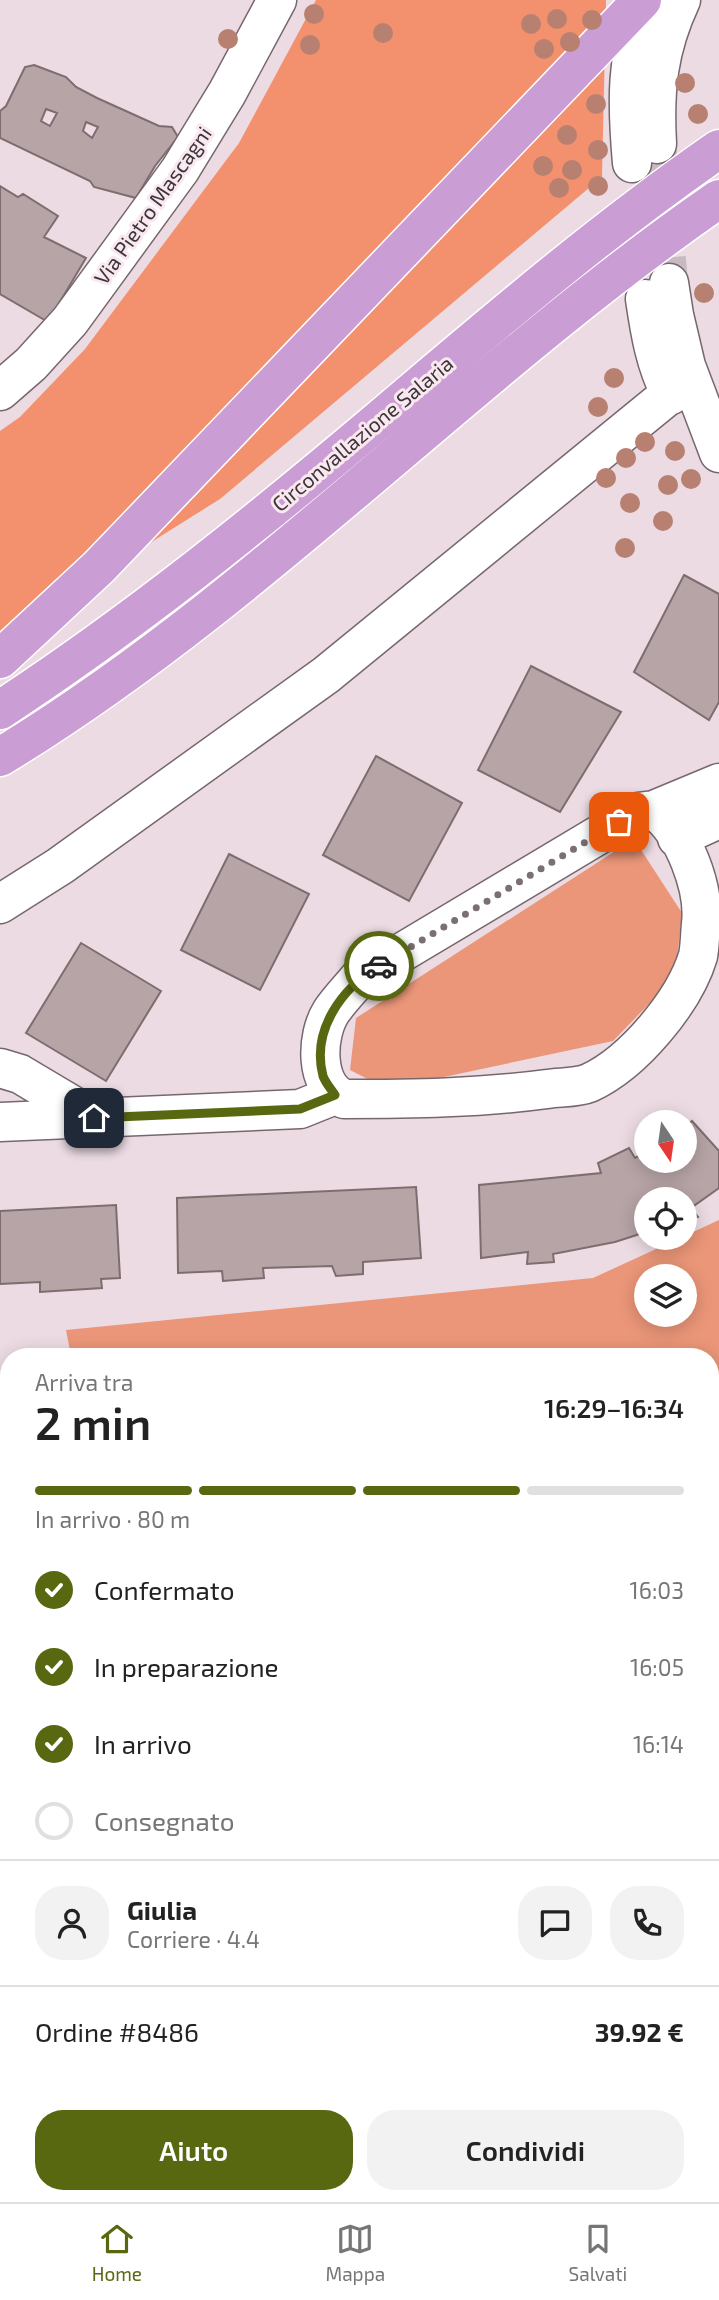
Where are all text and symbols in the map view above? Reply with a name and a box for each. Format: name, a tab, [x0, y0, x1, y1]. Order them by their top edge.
street label: Via Pietro Mascagni	[88, 121, 216, 289]
street label: Circonvallazione Salaria	[266, 350, 458, 516]
pin	[589, 792, 649, 852]
icon: bag	[600, 803, 638, 841]
courier	[344, 931, 414, 1001]
icon: car	[360, 947, 398, 985]
pin	[64, 1088, 124, 1148]
icon: home	[75, 1099, 113, 1137]
north arrow	[634, 1110, 696, 1172]
map controls	[634, 1110, 697, 1327]
button: locate	[634, 1187, 697, 1250]
button: layers	[634, 1264, 697, 1327]
text: Arriva tra	[35, 1368, 134, 1396]
text: 16:29–16:34	[544, 1392, 684, 1423]
text: 2 min	[35, 1394, 151, 1449]
text: In arrivo · 80 m	[35, 1505, 190, 1533]
icon: check	[35, 1571, 73, 1609]
text: Confermato	[94, 1574, 234, 1605]
text: 16:03	[630, 1576, 684, 1604]
icon: check	[35, 1648, 73, 1686]
text: In preparazione	[94, 1651, 278, 1682]
text: 16:05	[630, 1653, 684, 1681]
icon: check	[35, 1725, 73, 1763]
text: In arrivo	[94, 1728, 192, 1759]
text: 16:14	[633, 1730, 684, 1758]
text: Consegnato	[94, 1805, 234, 1836]
button: person	[35, 1886, 109, 1960]
button: chat	[518, 1886, 592, 1960]
button: phone	[610, 1886, 684, 1960]
text: Giulia	[127, 1894, 197, 1925]
text: Corriere · 4.4	[127, 1925, 260, 1953]
text: Ordine #8486	[35, 2016, 199, 2047]
text: 39.92 €	[595, 2016, 684, 2047]
button: Aiuto	[35, 2110, 353, 2190]
button: Condividi	[367, 2110, 684, 2190]
tab: Home	[92, 2220, 142, 2285]
tab: Mappa	[326, 2220, 385, 2285]
tab: Salvati	[569, 2220, 627, 2285]

